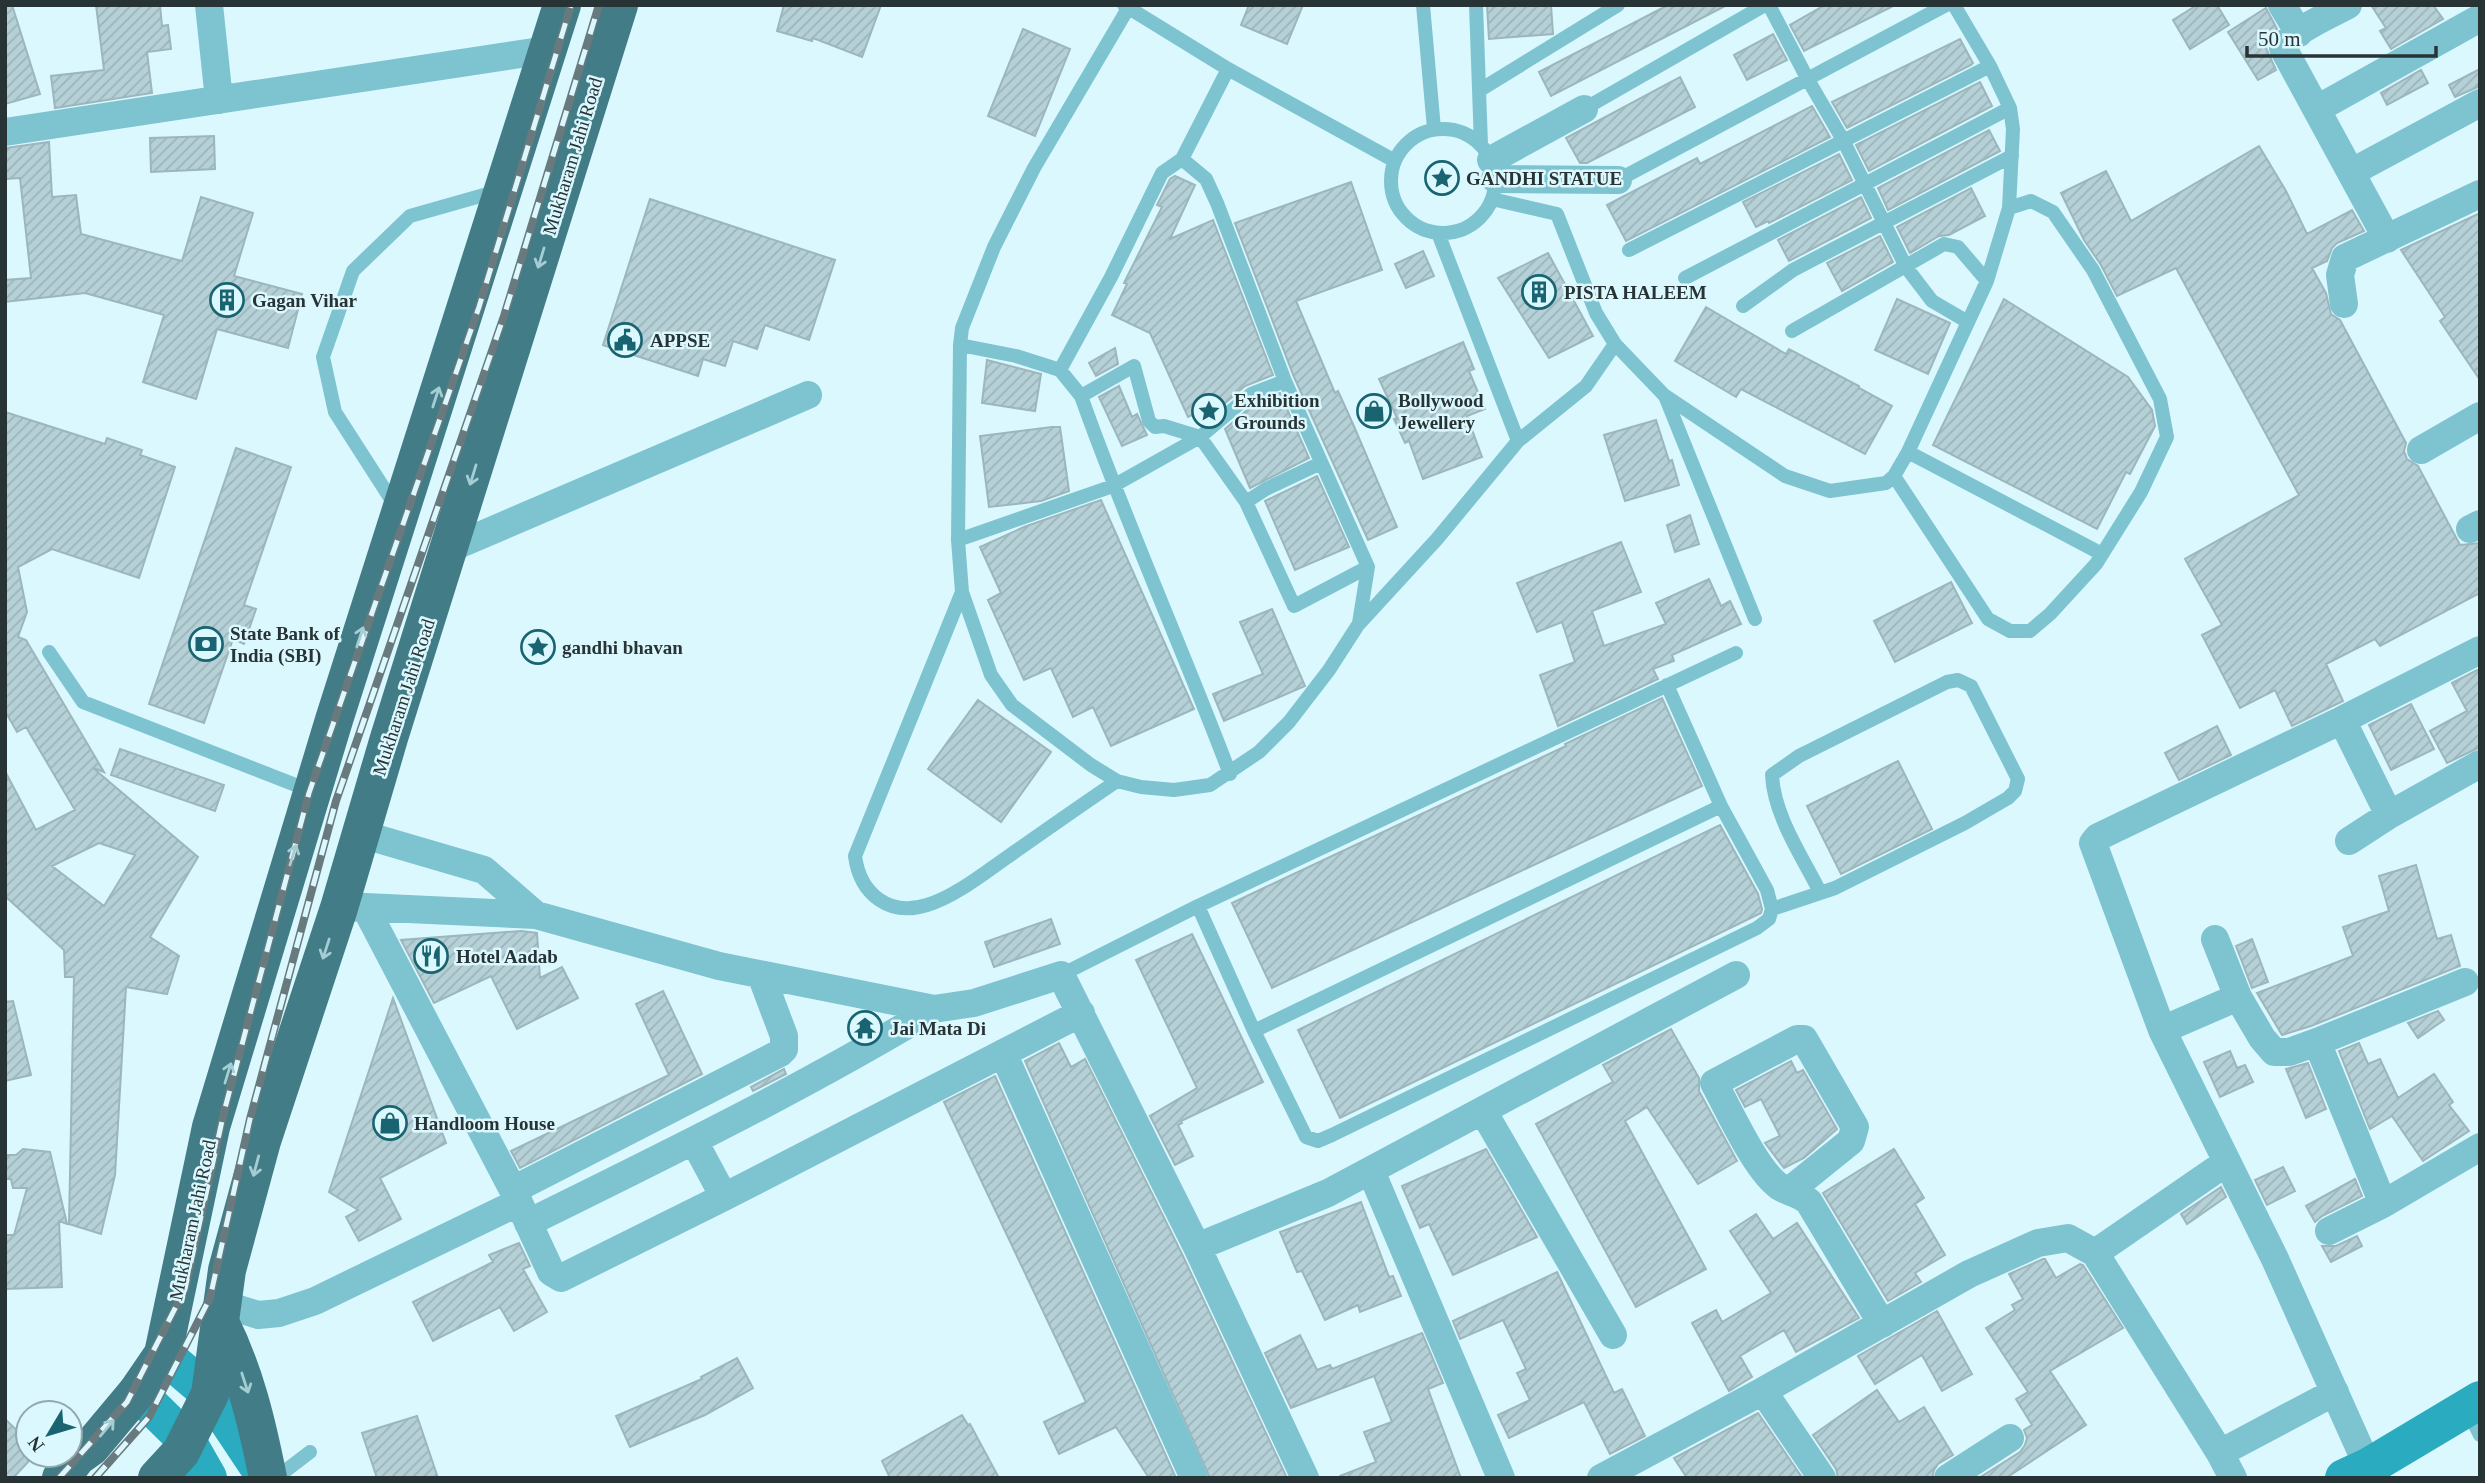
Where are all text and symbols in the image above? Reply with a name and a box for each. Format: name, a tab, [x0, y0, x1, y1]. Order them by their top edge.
scale bar	[2247, 14, 2436, 58]
text: 50 m	[2258, 27, 2301, 51]
street label: Mukharam Jahi Road	[539, 74, 607, 237]
place icon: GANDHI STATUE	[1423, 159, 1461, 197]
place label: GANDHI STATUE	[1466, 168, 1622, 189]
one-way arrow	[534, 246, 546, 268]
building icon: PISTA HALEEM	[1520, 273, 1558, 311]
building icon: Gagan Vihar	[208, 281, 246, 319]
place label: PISTA HALEEM	[1564, 282, 1707, 303]
place label: Gagan Vihar	[252, 290, 358, 311]
public building icon: APPSE	[606, 321, 644, 359]
place label: APPSE	[650, 330, 710, 351]
one-way arrow	[430, 386, 443, 408]
place label: Exhibition Grounds	[1234, 390, 1320, 433]
place label: Bollywood Jewellery	[1398, 390, 1484, 433]
place icon: Exhibition Grounds	[1190, 392, 1228, 430]
shop icon: Bollywood Jewellery	[1355, 392, 1393, 430]
one-way arrow	[466, 464, 479, 486]
street label: Mukharam Jahi Road	[368, 616, 439, 778]
place label: State Bank of India (SBI)	[230, 623, 340, 667]
bank icon: State Bank of India (SBI)	[187, 625, 225, 663]
one-way arrow	[355, 627, 367, 649]
place icon: gandhi bhavan	[519, 628, 557, 666]
place label: gandhi bhavan	[562, 637, 683, 658]
one-way arrow	[288, 844, 301, 866]
restaurant icon: Hotel Aadab	[412, 937, 450, 975]
one-way arrow	[318, 938, 331, 960]
place label: Hotel Aadab	[456, 946, 558, 967]
temple icon: Jai Mata Di	[846, 1009, 884, 1047]
place label: Jai Mata Di	[890, 1018, 986, 1039]
one-way arrow	[222, 1062, 235, 1084]
shop icon: Handloom House	[371, 1104, 409, 1142]
place label: Handloom House	[414, 1113, 555, 1134]
street label: Mukharam Jahi Road	[165, 1137, 220, 1302]
one-way arrow	[248, 1155, 261, 1177]
one-way arrow	[240, 1371, 252, 1393]
north arrow	[14, 1399, 84, 1469]
one-way arrow	[99, 1420, 115, 1438]
text: N	[23, 1432, 48, 1456]

